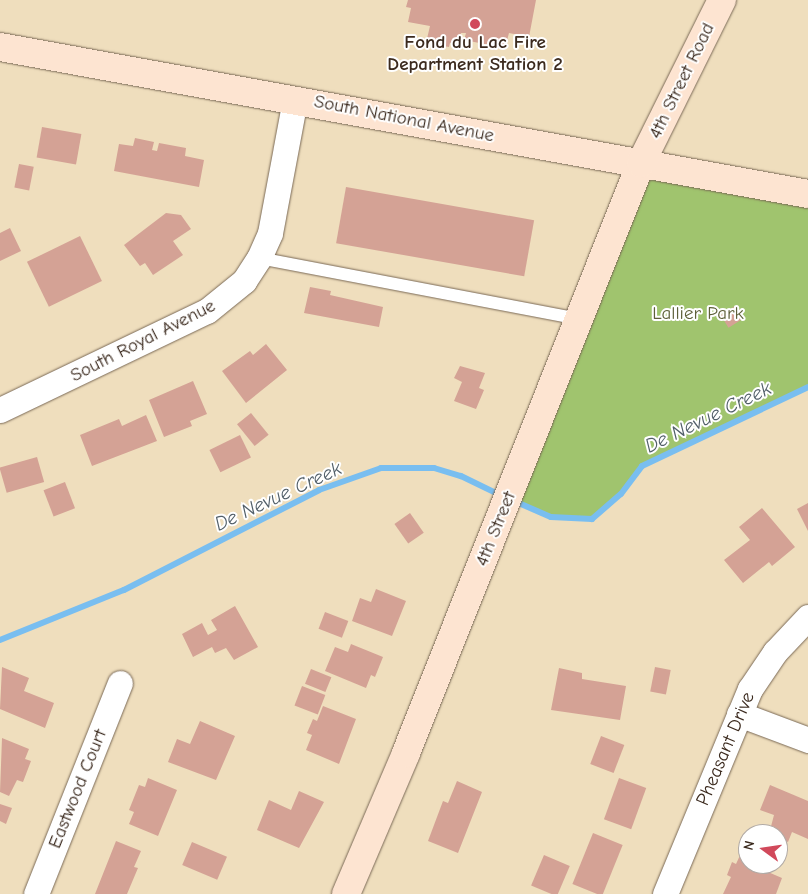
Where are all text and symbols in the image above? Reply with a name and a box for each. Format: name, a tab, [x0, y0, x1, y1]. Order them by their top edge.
marker: Fond du Lac Fire Department Station 2	[469, 18, 481, 30]
street label: 4th Street Road	[644, 19, 720, 143]
place label: Fond du Lac Fire Department Station 2	[387, 32, 563, 76]
street label: South National Avenue	[312, 90, 496, 148]
street label: South Royal Avenue	[67, 295, 219, 387]
park label: Lallier Park	[652, 303, 744, 325]
water label: De Nevue Creek	[641, 376, 775, 458]
water label: De Nevue Creek	[211, 456, 345, 536]
street label: 4th Street	[471, 488, 521, 570]
street label: Pheasant Drive	[692, 689, 760, 809]
street label: Eastwood Court	[44, 726, 112, 852]
north arrow	[738, 824, 788, 874]
text: N	[740, 839, 758, 852]

